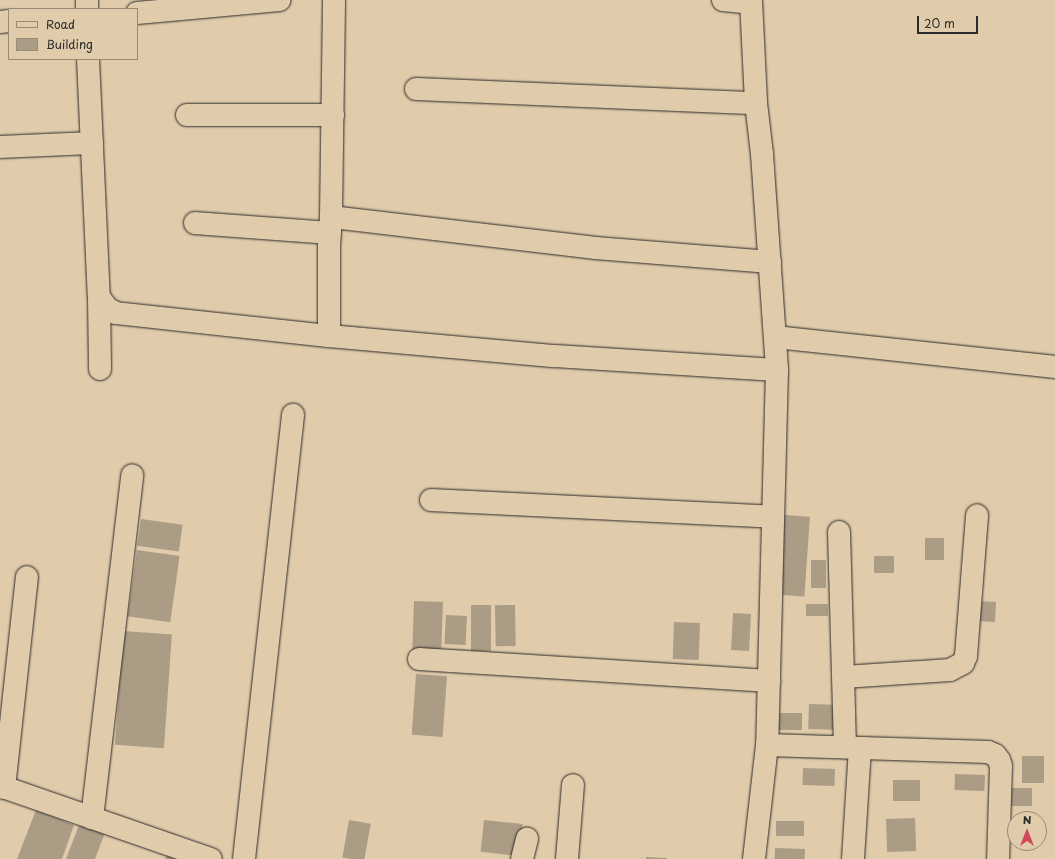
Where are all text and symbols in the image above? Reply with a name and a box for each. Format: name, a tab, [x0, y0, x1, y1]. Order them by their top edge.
legend	[8, 8, 138, 60]
scale bar	[919, 8, 980, 34]
text: 20 m	[924, 14, 955, 32]
text: Road	[46, 15, 75, 33]
text: Building	[46, 35, 93, 53]
north arrow	[1007, 811, 1047, 851]
text: N	[1023, 811, 1031, 828]

